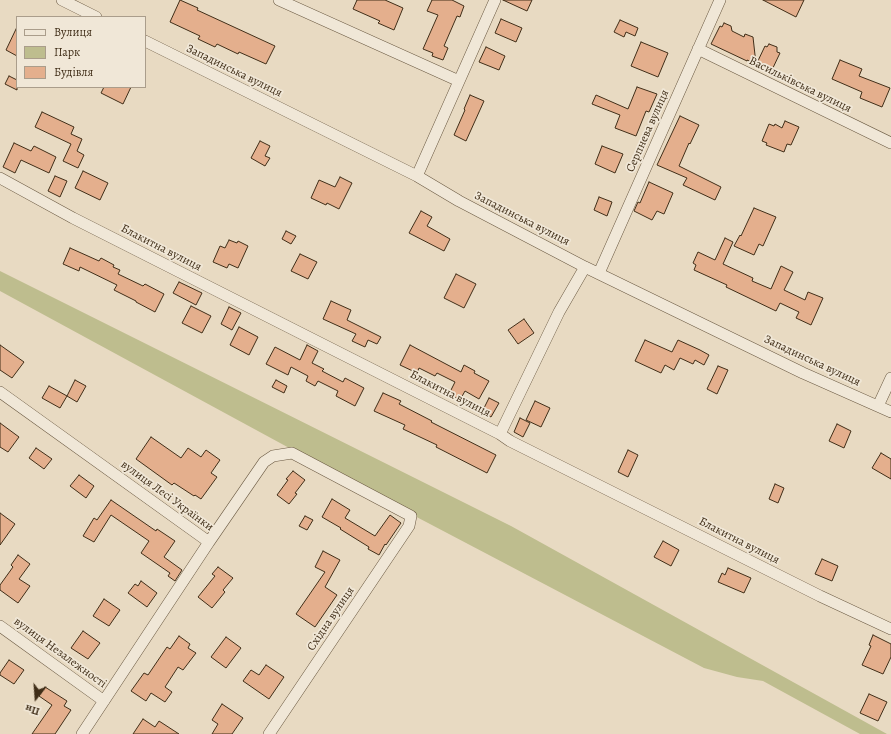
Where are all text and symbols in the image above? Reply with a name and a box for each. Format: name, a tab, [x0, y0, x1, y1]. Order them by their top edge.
legend	[16, 16, 146, 88]
text: Вулиця	[54, 24, 92, 40]
street label: Западинська вулиця	[184, 42, 284, 100]
text: Парк	[54, 44, 80, 60]
street label: Васильківська вулиця	[746, 54, 854, 116]
text: Будівля	[54, 64, 93, 80]
street label: Серпнева вулиця	[623, 88, 673, 174]
street label: Западинська вулиця	[472, 189, 572, 249]
street label: Блакитна вулиця	[118, 221, 204, 275]
street label: Западинська вулиця	[761, 332, 863, 390]
street label: Блакитна вулиця	[407, 367, 493, 421]
street label: вулиця Лесі Українки	[118, 458, 216, 534]
street label: Блакитна вулиця	[696, 514, 782, 568]
street label: Східна вулиця	[304, 584, 358, 654]
street label: вулиця Незалежності	[11, 615, 109, 691]
north arrow	[16, 678, 56, 718]
text: Пн	[23, 701, 41, 719]

